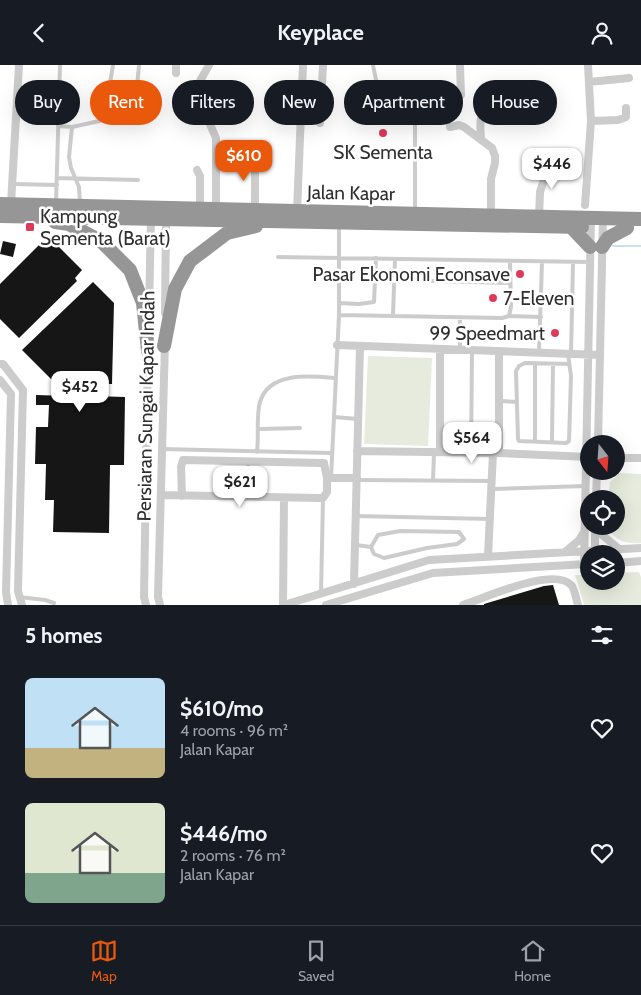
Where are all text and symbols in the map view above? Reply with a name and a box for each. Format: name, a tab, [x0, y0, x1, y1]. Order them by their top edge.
icon: back	[25, 19, 53, 47]
text: Keyplace	[277, 19, 364, 46]
icon: person	[588, 19, 616, 47]
chip: Buy	[15, 80, 80, 125]
chip: Rent	[90, 80, 162, 125]
chip: Filters	[172, 80, 254, 125]
chip: New	[264, 80, 334, 125]
chip: Apartment	[344, 80, 463, 125]
chip: House	[473, 80, 557, 125]
marker: SK Sementa	[377, 127, 389, 139]
pin: $610	[214, 139, 274, 182]
place label: SK Sementa	[333, 141, 433, 164]
text: $610	[226, 146, 262, 165]
pin: $446	[522, 147, 582, 190]
text: $446	[533, 154, 571, 173]
street label: Jalan Kapar	[306, 181, 395, 205]
place label: Kampung Sementa (Barat)	[40, 205, 171, 250]
marker: Kampung Sementa (Barat)	[24, 221, 36, 233]
place label: Pasar Ekonomi Econsave	[313, 263, 510, 286]
marker: Pasar Ekonomi Econsave	[514, 268, 526, 280]
place label: 7-Eleven	[503, 287, 574, 310]
street label: Persiaran Sungai Kapar Indah	[132, 290, 160, 522]
marker: 7-Eleven	[487, 292, 499, 304]
place label: 99 Speedmart	[429, 322, 546, 345]
marker: 99 Speedmart	[549, 327, 561, 339]
pin: $452	[50, 371, 110, 413]
text: $452	[62, 377, 98, 396]
pin: $564	[442, 421, 502, 464]
text: $564	[454, 428, 490, 447]
north arrow	[580, 435, 625, 480]
map controls	[580, 435, 625, 590]
pin: $621	[210, 465, 270, 508]
text: $621	[224, 472, 256, 491]
button: locate	[580, 490, 625, 535]
button: layers	[580, 545, 625, 590]
icon: filters	[588, 621, 616, 649]
text: 5 homes	[25, 623, 103, 648]
text: $610/mo	[180, 696, 264, 721]
icon: home	[65, 698, 125, 758]
icon: heart	[588, 714, 616, 742]
text: 4 rooms · 96 m²	[180, 721, 288, 740]
text: Jalan Kapar	[180, 740, 254, 759]
text: $446/mo	[180, 821, 267, 846]
icon: home	[65, 823, 125, 883]
icon: heart	[588, 839, 616, 867]
text: 2 rooms · 76 m²	[180, 846, 286, 865]
text: Jalan Kapar	[180, 865, 254, 884]
tab: Map	[90, 937, 118, 985]
tab: Saved	[298, 937, 334, 985]
tab: Home	[514, 937, 551, 985]

